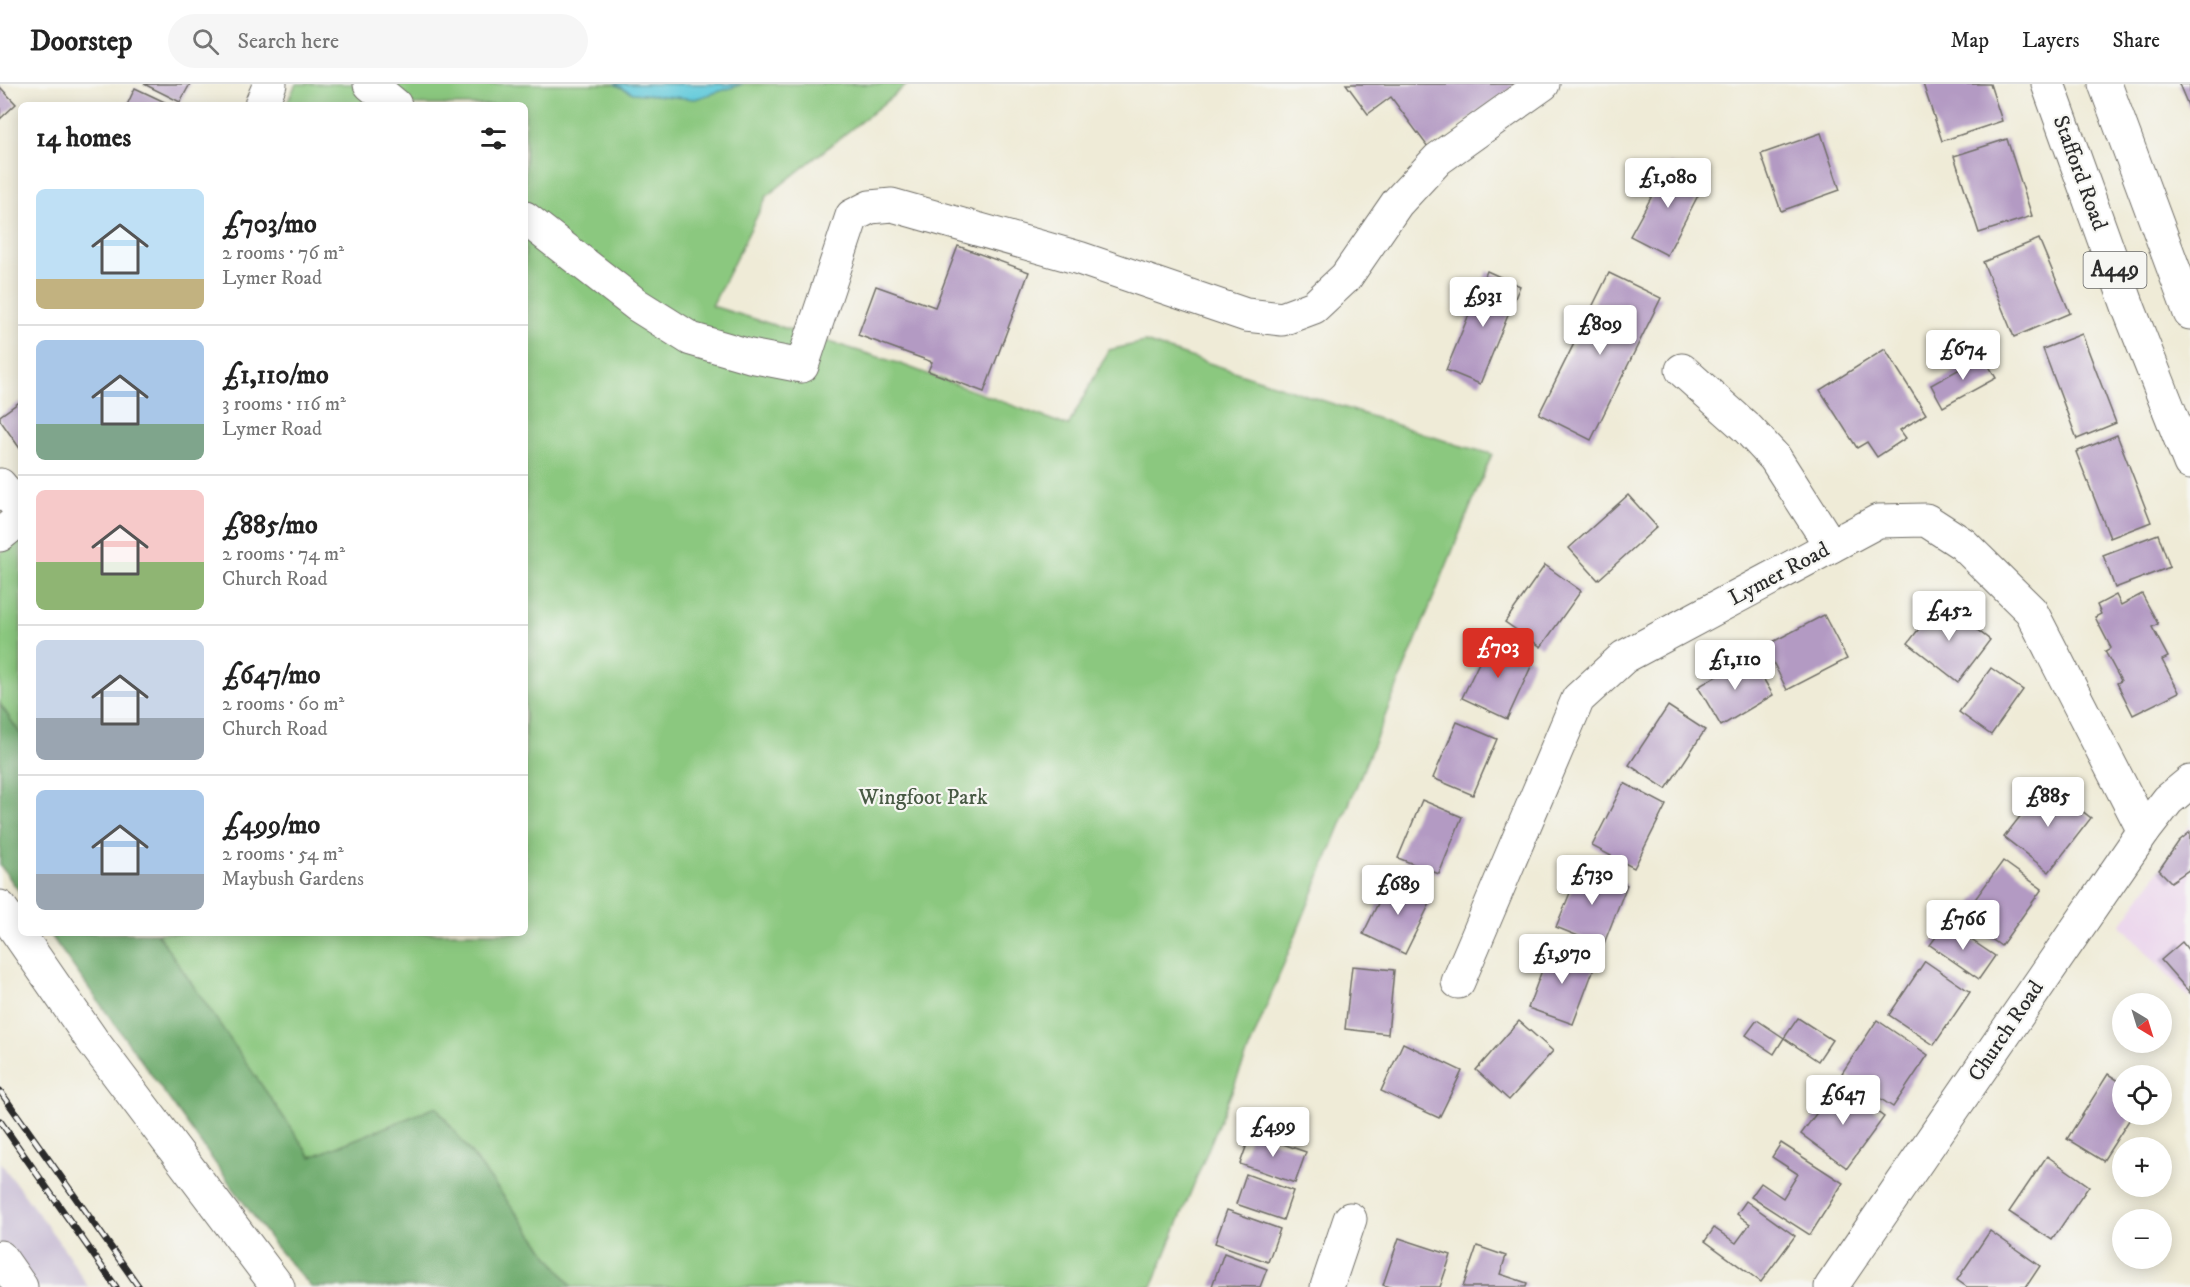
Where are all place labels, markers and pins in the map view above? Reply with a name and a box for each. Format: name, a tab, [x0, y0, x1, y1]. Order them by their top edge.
pin: £1,080	[1619, 158, 1717, 209]
pin: £931	[1447, 277, 1519, 328]
pin: £809	[1564, 305, 1636, 356]
pin: £674	[1927, 330, 1999, 381]
pin: £452	[1913, 591, 1985, 642]
pin: £703	[1462, 628, 1534, 679]
pin: £1,110	[1686, 640, 1784, 691]
pin: £885	[2012, 777, 2084, 828]
pin: £730	[1556, 855, 1628, 906]
pin: £689	[1362, 865, 1434, 916]
pin: £766	[1927, 900, 1999, 951]
pin: £1,970	[1513, 934, 1611, 985]
pin: £647	[1807, 1075, 1879, 1126]
pin: £499	[1237, 1107, 1309, 1158]

